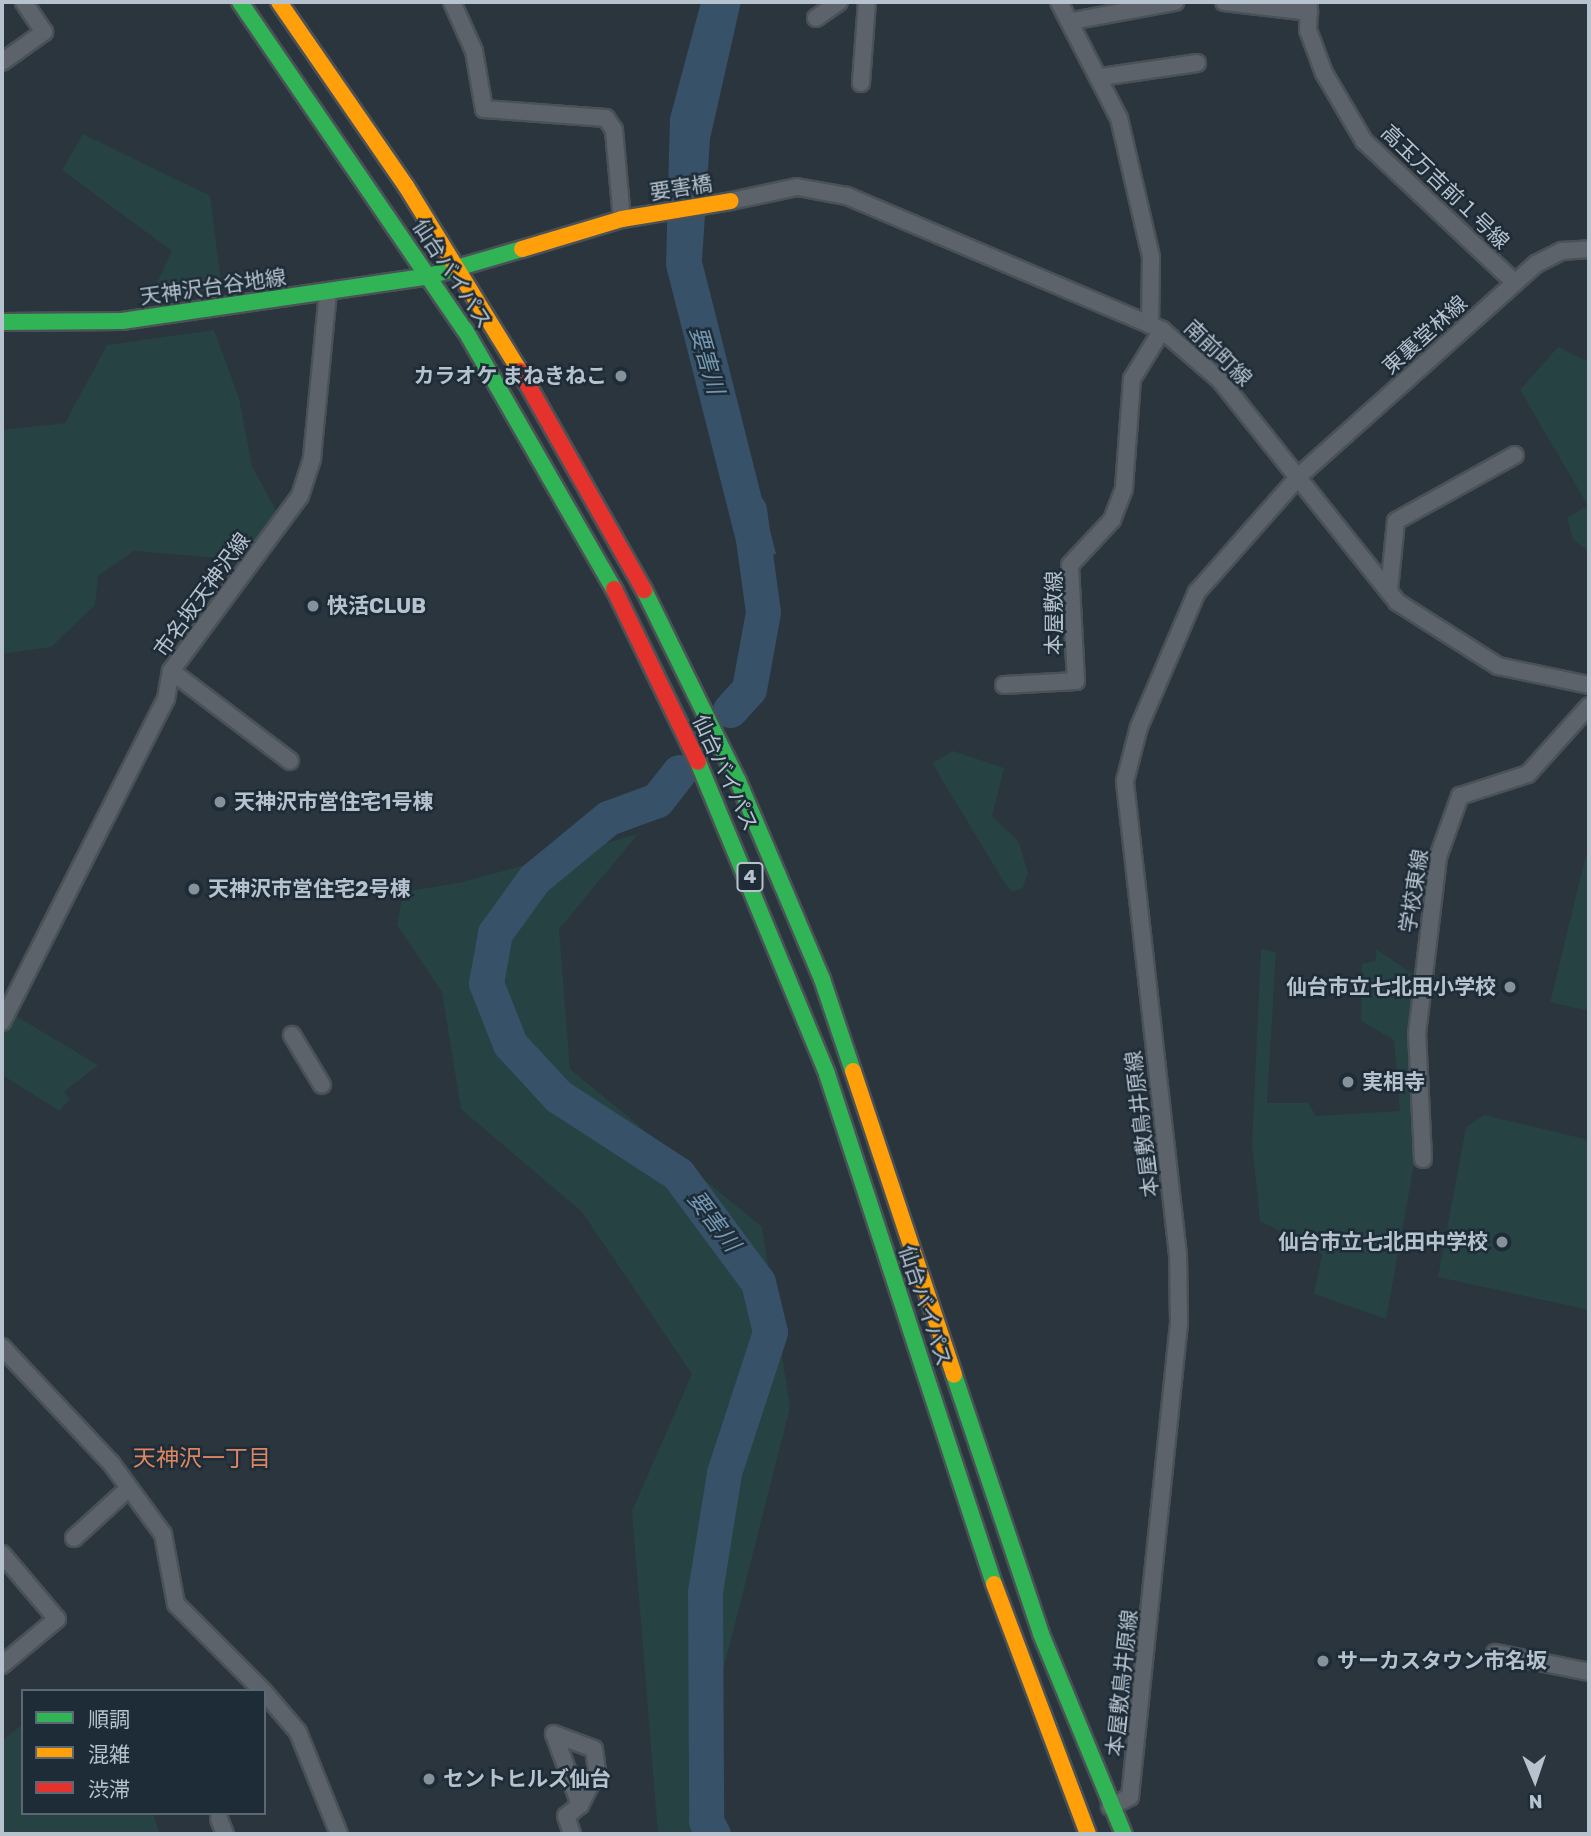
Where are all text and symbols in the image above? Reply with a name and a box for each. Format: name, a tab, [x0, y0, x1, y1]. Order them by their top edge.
street label: 高玉万吉前１号線	[1376, 120, 1514, 254]
street label: 要害橋	[648, 171, 714, 205]
street label: 仙台バイパス	[407, 214, 497, 334]
street label: 天神沢台谷地線	[138, 264, 288, 310]
street label: 東裏堂林線	[1378, 291, 1472, 379]
street label: 南前町線	[1179, 315, 1257, 391]
water label: 要害川	[684, 323, 730, 397]
place label: カラオケ まねきねこ	[414, 363, 607, 389]
marker: カラオケ まねきねこ	[613, 368, 629, 384]
street label: 市名坂天神沢線	[149, 528, 255, 662]
street label: 本屋敷線	[1041, 571, 1067, 655]
place label: 快活CLUB	[327, 593, 426, 619]
marker: 快活CLUB	[305, 598, 321, 614]
street label: 仙台バイパス	[687, 711, 763, 835]
place label: 天神沢市営住宅1号棟	[234, 789, 433, 815]
marker: 天神沢市営住宅1号棟	[212, 794, 228, 810]
street label: 学校東線	[1395, 848, 1433, 934]
road number: 4	[736, 862, 764, 892]
place label: 天神沢市営住宅2号棟	[208, 876, 411, 902]
marker: 天神沢市営住宅2号棟	[186, 881, 202, 897]
place label: 仙台市立七北田小学校	[1286, 974, 1496, 1000]
marker: 仙台市立七北田小学校	[1502, 979, 1518, 995]
street label: 本屋敷鳥井原線	[1121, 1050, 1163, 1198]
place label: 実相寺	[1362, 1069, 1425, 1095]
marker: 実相寺	[1340, 1074, 1356, 1090]
water label: 要害川	[682, 1185, 746, 1257]
place label: 仙台市立七北田中学校	[1278, 1229, 1488, 1255]
marker: 仙台市立七北田中学校	[1494, 1234, 1510, 1250]
street label: 仙台バイパス	[894, 1242, 956, 1370]
district label: 天神沢一丁目	[133, 1444, 271, 1472]
street label: 本屋敷鳥井原線	[1102, 1609, 1142, 1757]
place label: サーカスタウン市名坂	[1337, 1648, 1547, 1674]
marker: サーカスタウン市名坂	[1315, 1653, 1331, 1669]
legend	[21, 1689, 266, 1815]
text: 順調	[88, 1707, 130, 1732]
text: 混雑	[88, 1742, 130, 1767]
north arrow	[1500, 1745, 1570, 1815]
place label: セントヒルズ仙台	[443, 1766, 611, 1792]
marker: セントヒルズ仙台	[421, 1771, 437, 1787]
text: 渋滞	[88, 1777, 130, 1802]
text: N	[1529, 1790, 1543, 1813]

